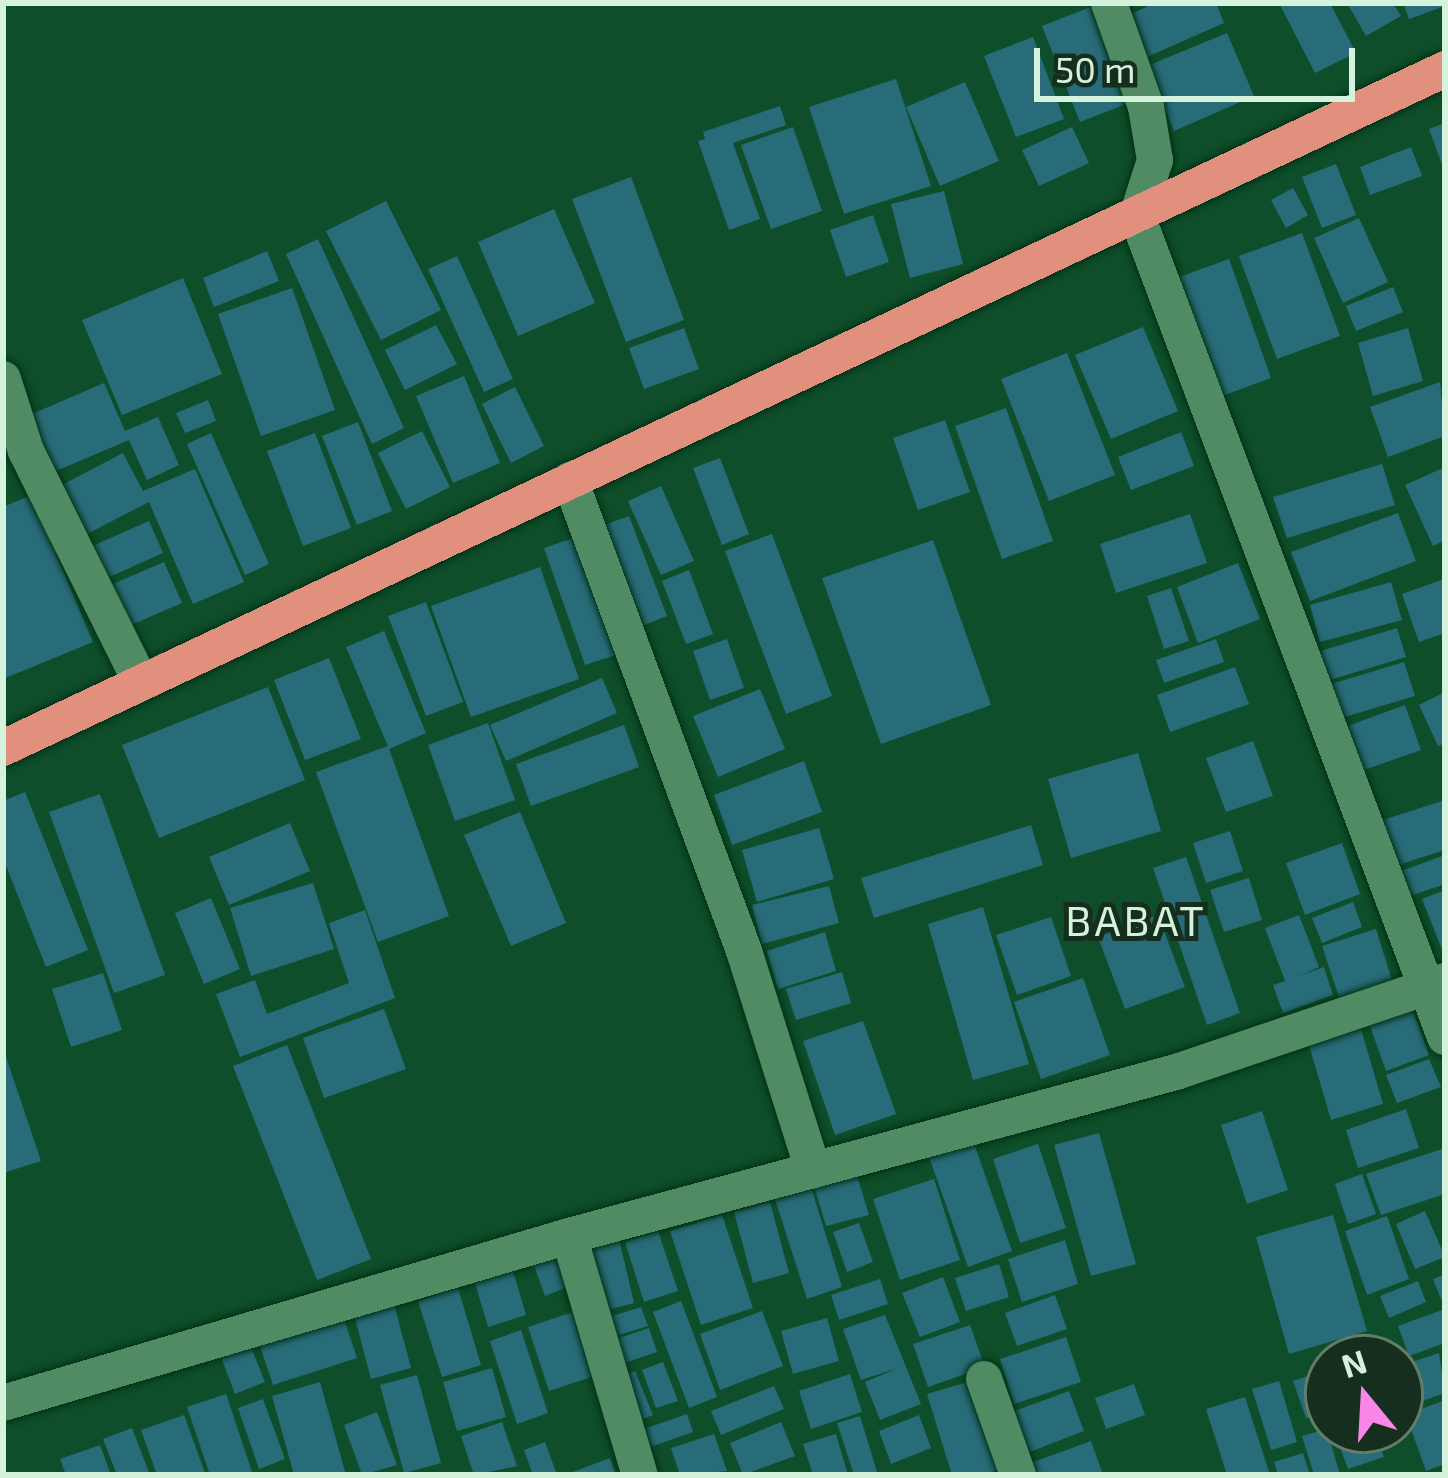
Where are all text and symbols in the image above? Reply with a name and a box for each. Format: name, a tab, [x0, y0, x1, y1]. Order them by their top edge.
scale bar	[1040, 24, 1361, 98]
text: 50 m	[1055, 47, 1136, 90]
district label: BABAT	[1065, 894, 1207, 944]
north arrow	[1304, 1334, 1424, 1454]
text: N	[1336, 1340, 1371, 1385]

